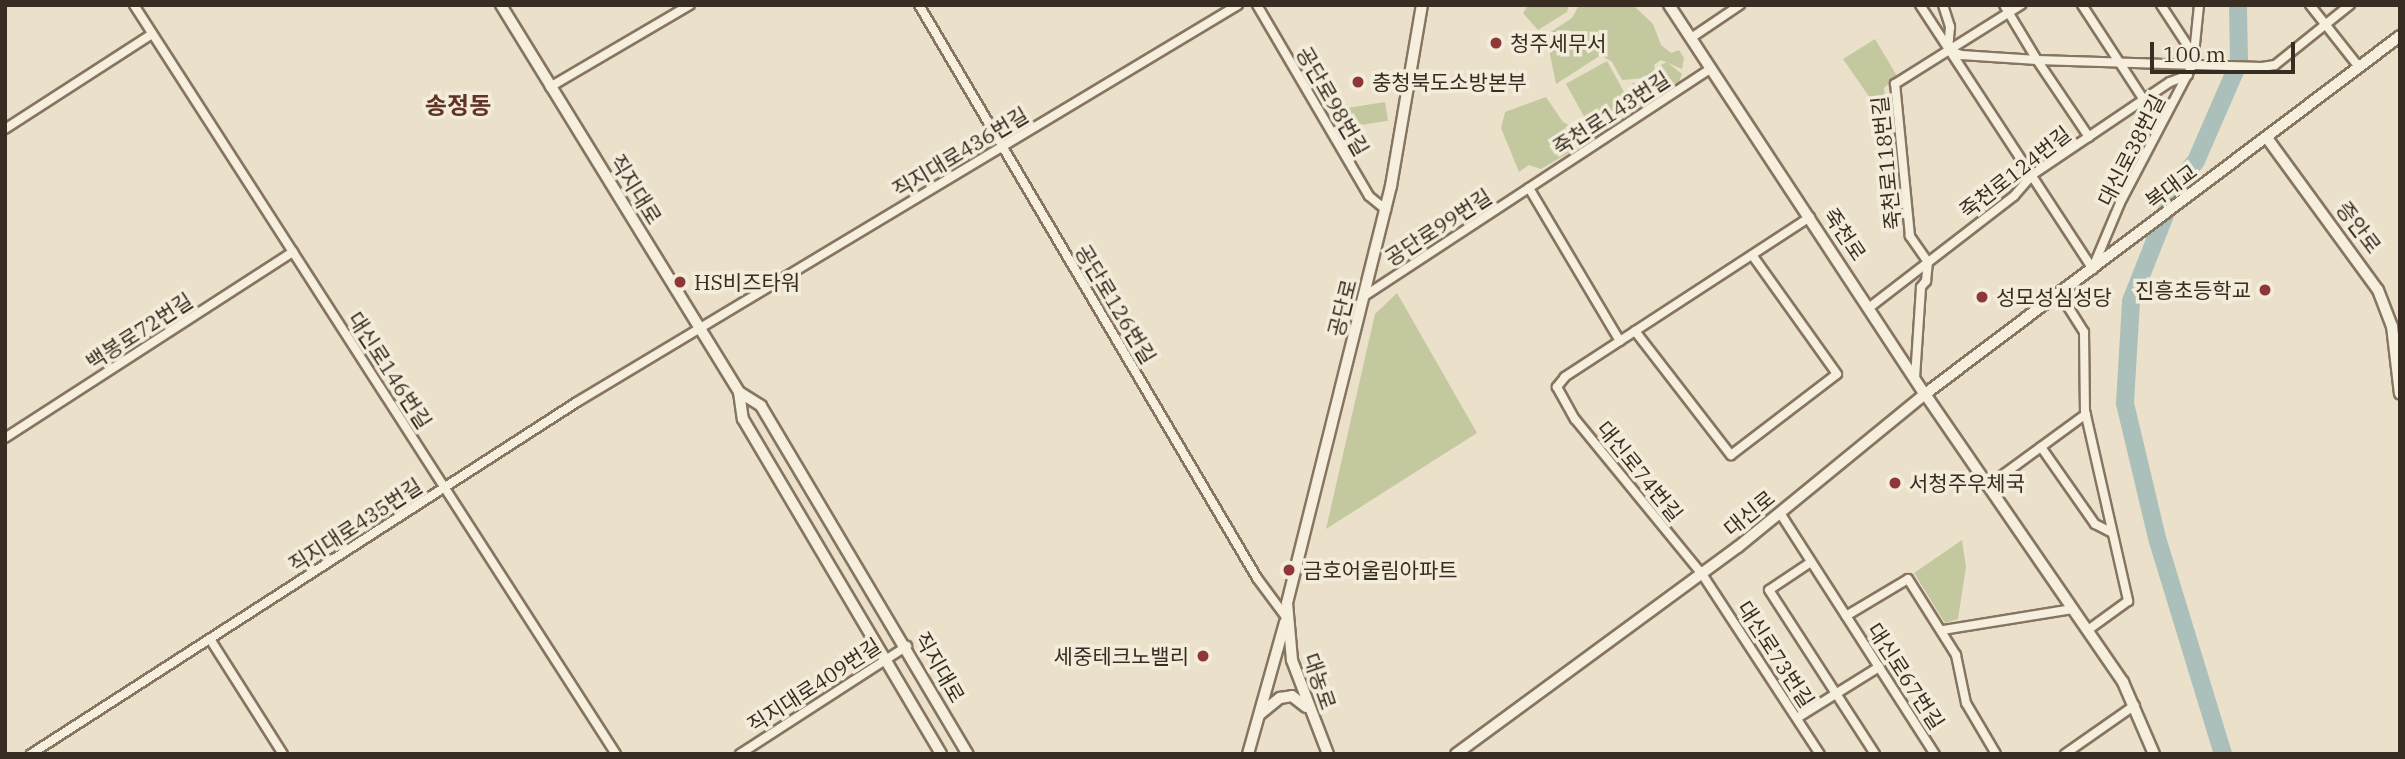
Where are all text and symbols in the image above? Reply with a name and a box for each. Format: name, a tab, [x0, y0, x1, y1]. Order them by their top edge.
scale bar	[2153, 28, 2298, 72]
place label: 청주세무서	[1510, 30, 1607, 56]
marker: 청주세무서	[1488, 35, 1504, 51]
text: 100 m	[2163, 40, 2226, 68]
street label: 공단로98번길	[1292, 42, 1374, 160]
street label: 죽천로143번길	[1548, 66, 1674, 160]
place label: 충청북도소방본부	[1372, 69, 1527, 95]
marker: 충청북도소방본부	[1350, 74, 1366, 90]
street label: 대신로38번길	[2092, 90, 2170, 210]
district label: 송정동	[425, 92, 491, 120]
street label: 죽천로118번길	[1866, 95, 1906, 231]
street label: 직지대로436번길	[888, 102, 1032, 202]
street label: 죽천로124번길	[1954, 121, 2076, 223]
street label: 직지대로	[605, 150, 667, 228]
street label: 복대교	[2140, 158, 2202, 214]
street label: 공단로99번길	[1380, 183, 1496, 271]
street label: 증안로	[2331, 196, 2387, 258]
street label: 죽천로	[1818, 203, 1872, 265]
street label: 공단로126번길	[1071, 240, 1161, 368]
place label: HS비즈타워	[694, 269, 800, 295]
marker: HS비즈타워	[672, 274, 688, 290]
street label: 공단로	[1323, 277, 1361, 339]
place label: 진흥초등학교	[2135, 277, 2251, 303]
marker: 진흥초등학교	[2257, 282, 2273, 298]
place label: 성모성심성당	[1996, 284, 2112, 310]
street label: 백봉로72번길	[81, 287, 197, 375]
marker: 성모성심성당	[1974, 289, 1990, 305]
street label: 대신로146번길	[343, 307, 437, 433]
street label: 대신로74번길	[1592, 416, 1688, 526]
place label: 서청주우체국	[1909, 470, 2025, 496]
street label: 직지대로435번길	[284, 473, 426, 577]
marker: 서청주우체국	[1887, 475, 1903, 491]
street label: 대신로	[1719, 485, 1779, 541]
place label: 금호어울림아파트	[1303, 557, 1458, 583]
marker: 금호어울림아파트	[1281, 562, 1297, 578]
street label: 대신로73번길	[1732, 596, 1820, 712]
street label: 대신로67번길	[1862, 618, 1950, 734]
street label: 직지대로	[910, 627, 970, 707]
street label: 직지대로409번길	[743, 633, 885, 737]
place label: 세중테크노밸리	[1054, 643, 1189, 669]
marker: 세중테크노밸리	[1195, 648, 1211, 664]
street label: 대농로	[1299, 649, 1341, 713]

